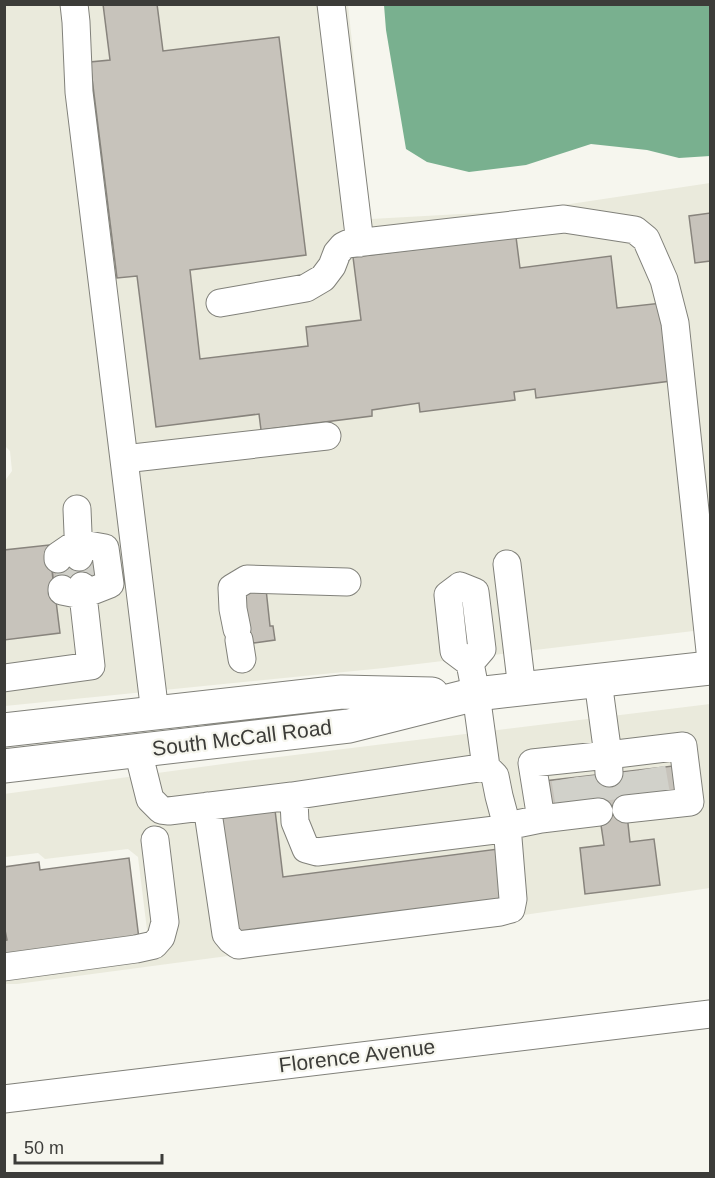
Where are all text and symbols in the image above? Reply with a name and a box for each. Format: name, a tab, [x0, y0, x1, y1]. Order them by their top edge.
street label: South McCall Road	[151, 715, 333, 760]
street label: Florence Avenue	[278, 1035, 436, 1076]
scale bar	[15, 1127, 162, 1165]
text: 50 m	[24, 1138, 64, 1158]

